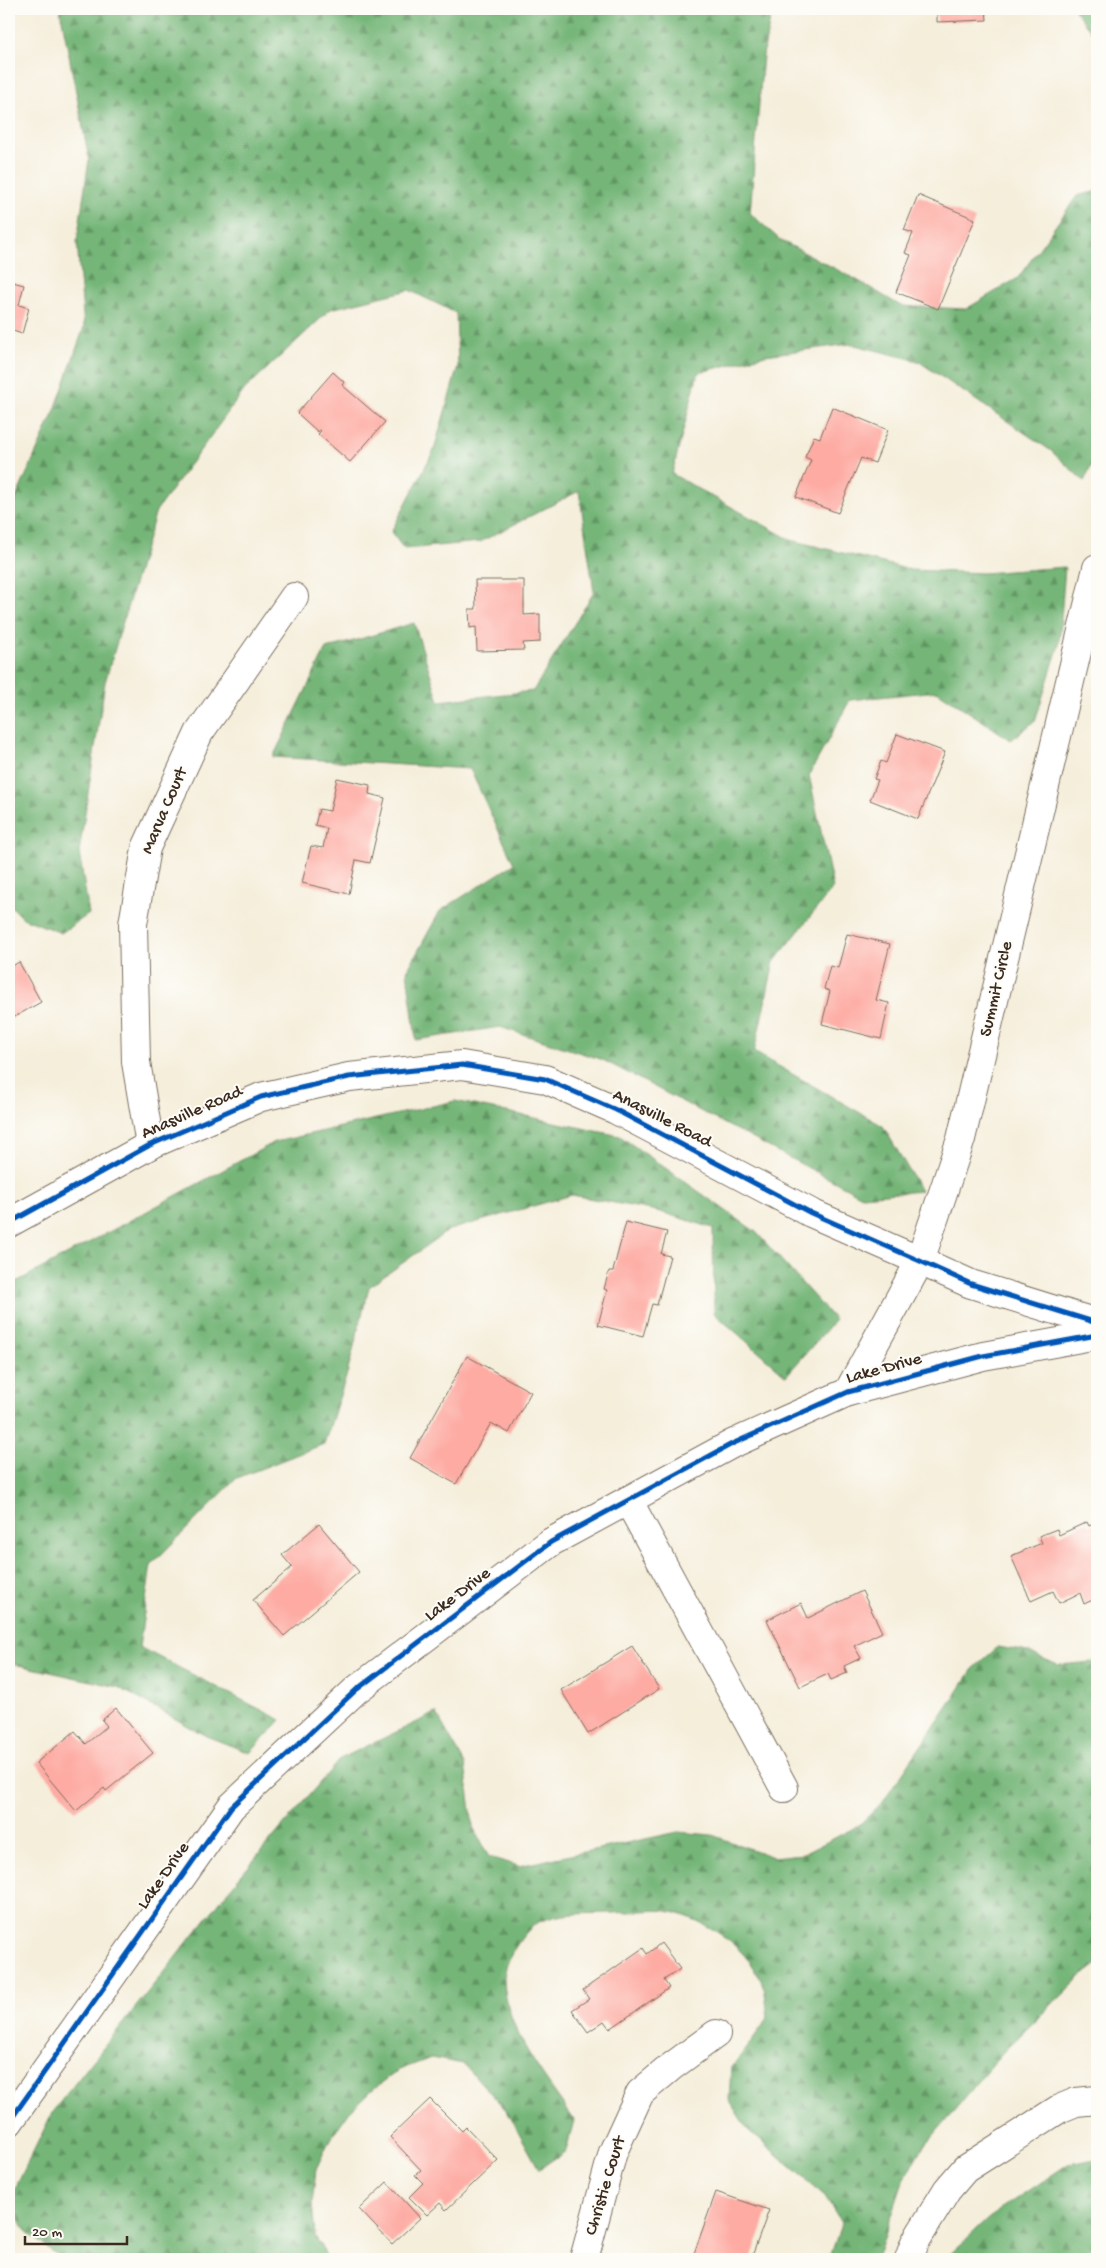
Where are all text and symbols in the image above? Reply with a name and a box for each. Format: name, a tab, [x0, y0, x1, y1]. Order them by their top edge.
street label: Marva Court	[137, 763, 193, 858]
street label: Summit Circle	[976, 939, 1018, 1039]
street label: Anasville Road	[138, 1081, 247, 1145]
street label: Anasville Road	[609, 1085, 716, 1154]
street label: Lake Drive	[844, 1349, 925, 1389]
street label: Lake Drive	[421, 1563, 496, 1627]
street label: Lake Drive	[133, 1838, 195, 1914]
street label: Christie Court	[581, 2132, 631, 2238]
scale bar	[25, 2213, 128, 2245]
text: 20 m	[32, 2224, 62, 2242]

